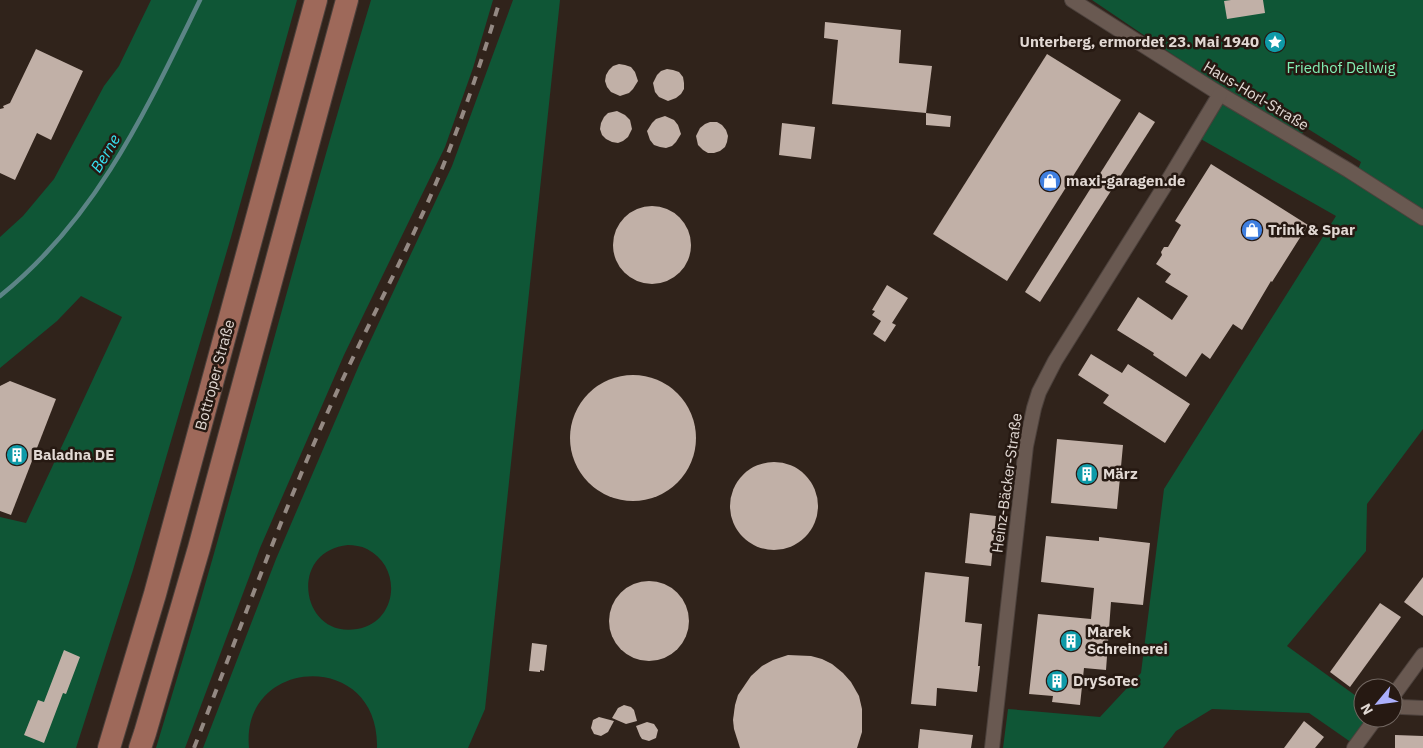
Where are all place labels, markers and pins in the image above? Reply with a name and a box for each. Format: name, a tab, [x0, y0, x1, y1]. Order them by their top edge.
place icon: Unterberg, ermordet 23. Mai 1940	[1263, 30, 1287, 54]
place label: Unterberg, ermordet 23. Mai 1940	[1019, 32, 1259, 51]
shop icon: maxi-garagen.de	[1038, 169, 1062, 193]
place label: maxi-garagen.de	[1066, 171, 1185, 190]
shop icon: Trink & Spar	[1240, 218, 1264, 242]
place label: Trink & Spar	[1268, 220, 1355, 239]
building icon: Baladna DE	[5, 443, 29, 467]
place label: Baladna DE	[33, 445, 114, 464]
building icon: März	[1075, 462, 1099, 486]
place label: März	[1103, 464, 1138, 483]
place label: Marek Schreinerei	[1087, 622, 1168, 658]
building icon: Marek Schreinerei	[1059, 629, 1083, 653]
building icon: DrySoTec	[1045, 669, 1069, 693]
place label: DrySoTec	[1073, 671, 1139, 690]

